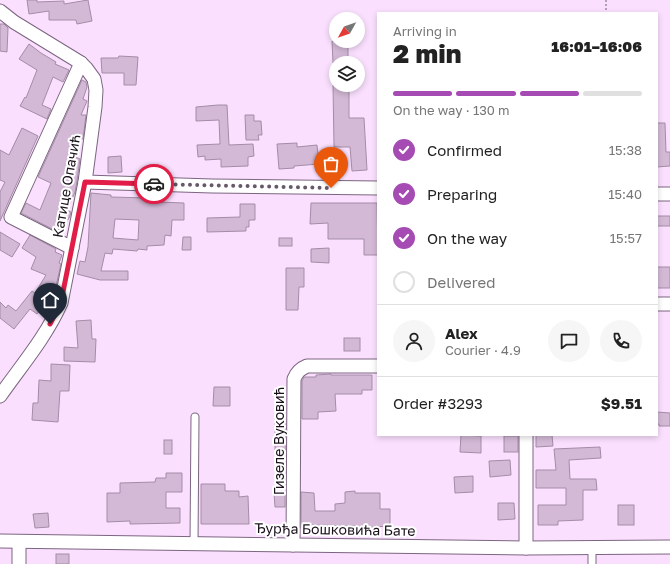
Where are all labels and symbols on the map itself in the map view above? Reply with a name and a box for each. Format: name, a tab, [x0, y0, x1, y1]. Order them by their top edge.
north arrow	[329, 12, 365, 48]
street label: Катице Опачић	[49, 133, 83, 239]
pin	[314, 147, 348, 188]
courier	[134, 164, 174, 204]
pin	[33, 283, 67, 324]
street label: Гизеле Вуковић	[270, 387, 287, 495]
street label: Ђурђа Бошковића Бате	[254, 519, 416, 539]

